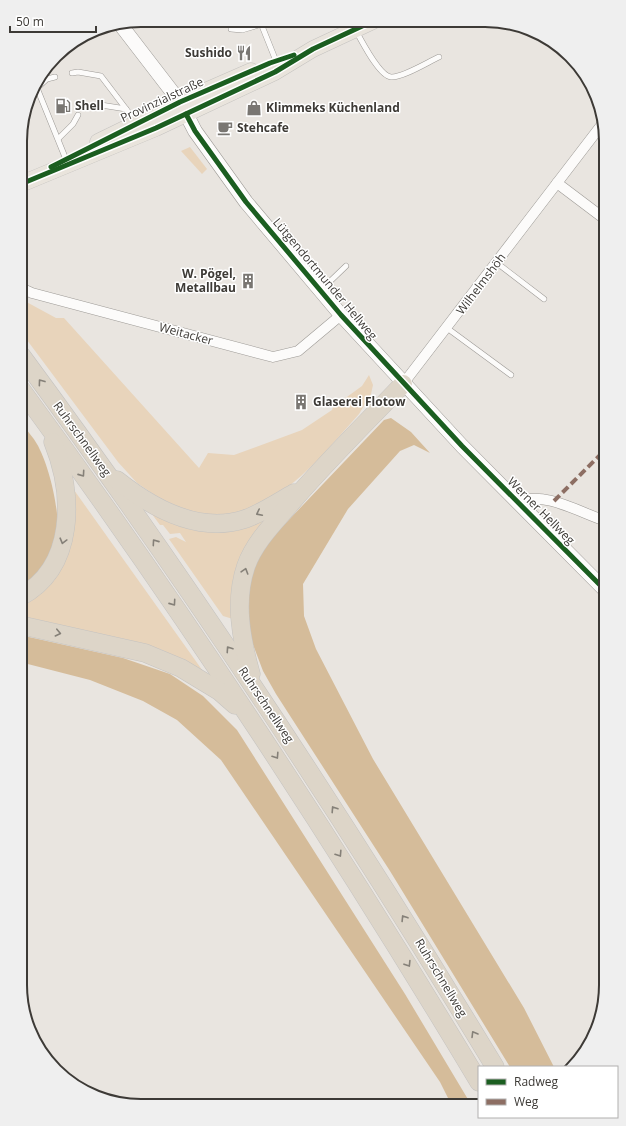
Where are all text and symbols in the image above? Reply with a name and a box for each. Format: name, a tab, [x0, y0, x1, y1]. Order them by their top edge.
scale bar	[10, 8, 96, 34]
text: 50 m	[16, 13, 44, 30]
place label: Sushido	[185, 44, 232, 61]
restaurant icon: Sushido	[235, 44, 253, 62]
street label: Provinzialstraße	[117, 73, 206, 126]
fuel station icon: Shell	[54, 97, 72, 115]
place label: Shell	[75, 97, 104, 114]
shop icon: Klimmeks Küchenland	[245, 99, 263, 117]
place label: Klimmeks Küchenland	[266, 99, 400, 116]
cafe icon: Stehcafe	[216, 119, 234, 137]
place label: Stehcafe	[237, 119, 289, 136]
street label: Lütgendortmunder Hellweg	[269, 214, 382, 344]
street label: Wilhelmshöh	[452, 249, 509, 318]
place label: W. Pögel, Metallbau	[175, 265, 236, 296]
building icon: W. Pögel, Metallbau	[239, 272, 257, 290]
street label: Weitacker	[157, 318, 215, 349]
one-way arrow	[38, 379, 45, 386]
building icon: Glaserei Flotow	[292, 393, 310, 411]
place label: Glaserei Flotow	[313, 393, 406, 410]
street label: Ruhrschnellweg	[49, 398, 116, 480]
one-way arrow	[77, 469, 84, 476]
street label: Werner Hellweg	[504, 473, 579, 548]
one-way arrow	[255, 508, 263, 516]
one-way arrow	[59, 537, 68, 544]
one-way arrow	[152, 539, 160, 546]
one-way arrow	[240, 568, 249, 575]
one-way arrow	[168, 598, 175, 605]
one-way arrow	[55, 629, 62, 637]
one-way arrow	[226, 646, 234, 653]
street label: Ruhrschnellweg	[235, 663, 298, 747]
one-way arrow	[271, 752, 278, 759]
one-way arrow	[332, 806, 339, 813]
one-way arrow	[334, 850, 342, 857]
one-way arrow	[401, 915, 409, 922]
street label: Ruhrschnellweg	[411, 935, 472, 1020]
one-way arrow	[403, 960, 410, 967]
one-way arrow	[472, 1031, 479, 1038]
legend	[478, 1066, 618, 1118]
text: Radweg	[514, 1073, 558, 1090]
text: Weg	[514, 1093, 539, 1110]

